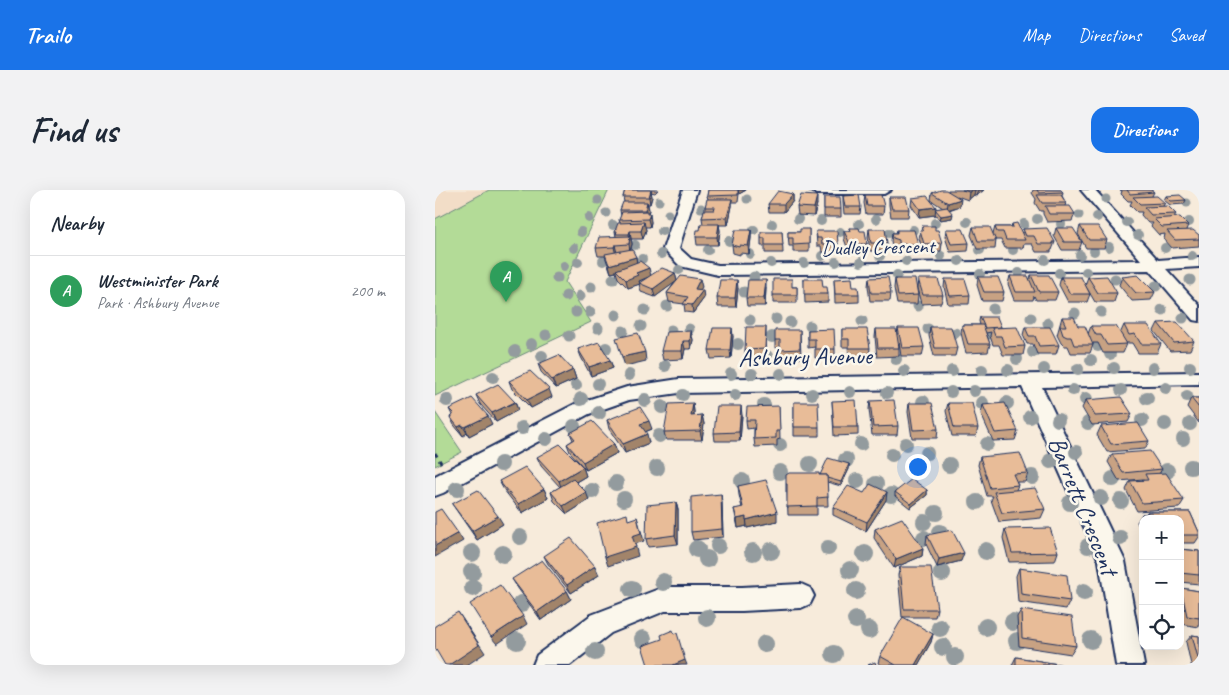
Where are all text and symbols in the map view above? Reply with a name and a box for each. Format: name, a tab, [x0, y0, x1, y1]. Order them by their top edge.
text: Trailo	[25, 20, 71, 50]
text: Map	[1023, 24, 1050, 46]
text: Directions	[1078, 24, 1141, 46]
text: Saved	[1169, 24, 1204, 46]
button: Directions	[1091, 107, 1199, 153]
text: Find us	[30, 108, 117, 153]
text: Nearby	[50, 210, 103, 236]
street label: Dudley Crescent	[821, 233, 937, 261]
pin: A	[490, 261, 522, 302]
text: Westminister Park	[97, 269, 218, 293]
text: A	[62, 281, 70, 301]
text: 200 m	[351, 281, 385, 301]
text: Park · Ashbury Avenue	[97, 293, 219, 313]
street label: Ashbury Avenue	[738, 340, 874, 374]
street label: Barrett Crescent	[1041, 432, 1127, 583]
your location	[905, 454, 931, 480]
map controls	[1139, 515, 1184, 650]
button: +	[1139, 515, 1184, 560]
button: −	[1139, 560, 1184, 605]
button: locate	[1139, 605, 1184, 650]

